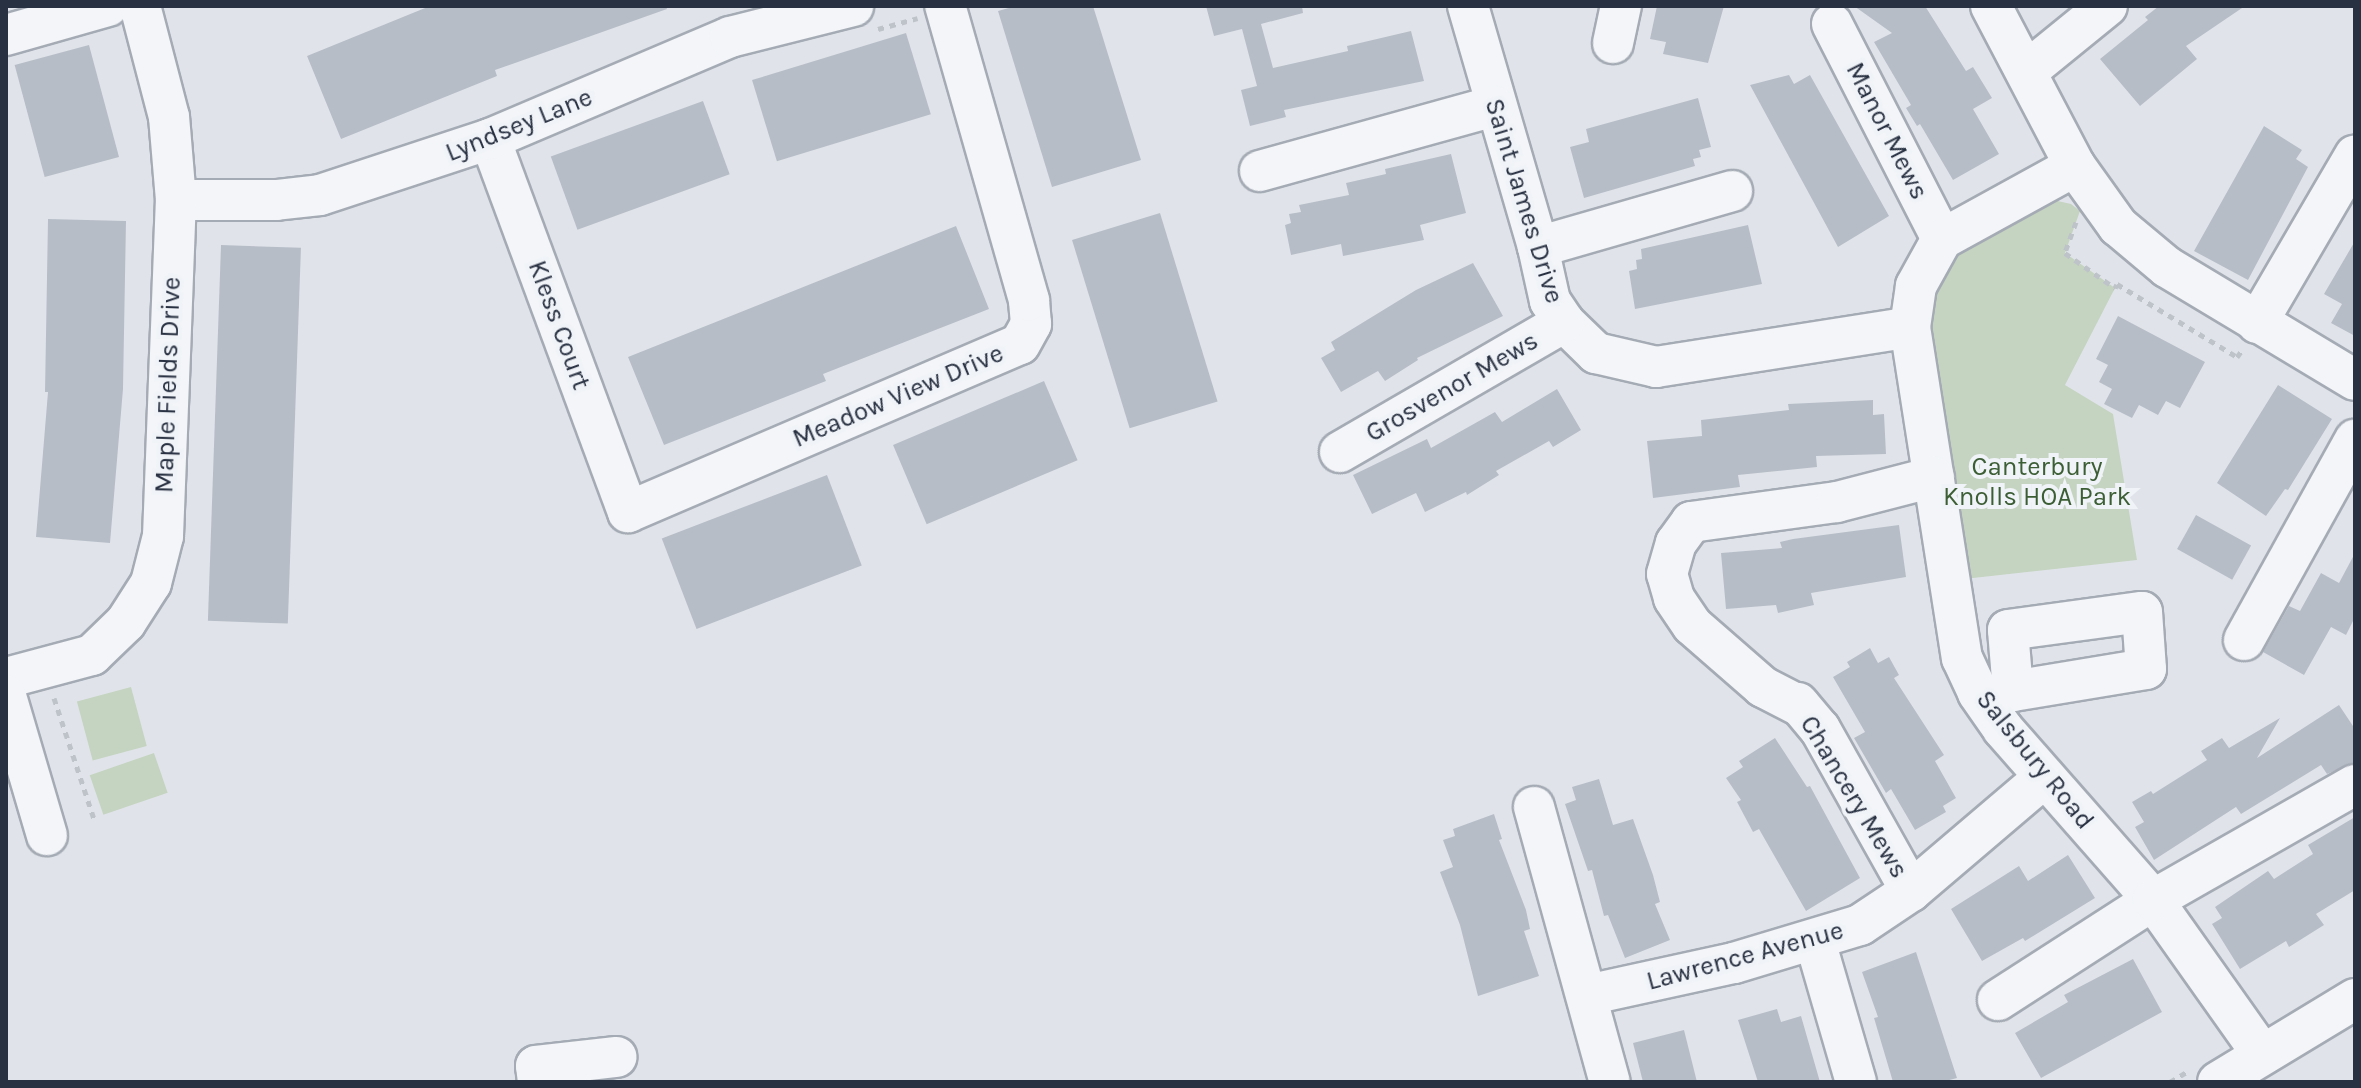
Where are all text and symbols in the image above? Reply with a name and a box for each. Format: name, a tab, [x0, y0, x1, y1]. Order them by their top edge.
street label: Manor Mews	[1839, 57, 1935, 205]
street label: Lyndsey Lane	[441, 81, 597, 169]
street label: Saint James Drive	[1478, 95, 1570, 307]
street label: Kless Court	[521, 256, 597, 394]
street label: Maple Fields Drive	[149, 276, 187, 494]
street label: Grosvenor Mews	[1360, 325, 1544, 449]
street label: Meadow View Drive	[788, 338, 1008, 454]
park label: Canterbury Knolls HOA Park	[1943, 451, 2131, 512]
street label: Salsbury Road	[1969, 684, 2101, 836]
street label: Chancery Mews	[1793, 710, 1915, 884]
street label: Lawrence Avenue	[1643, 915, 1847, 997]

